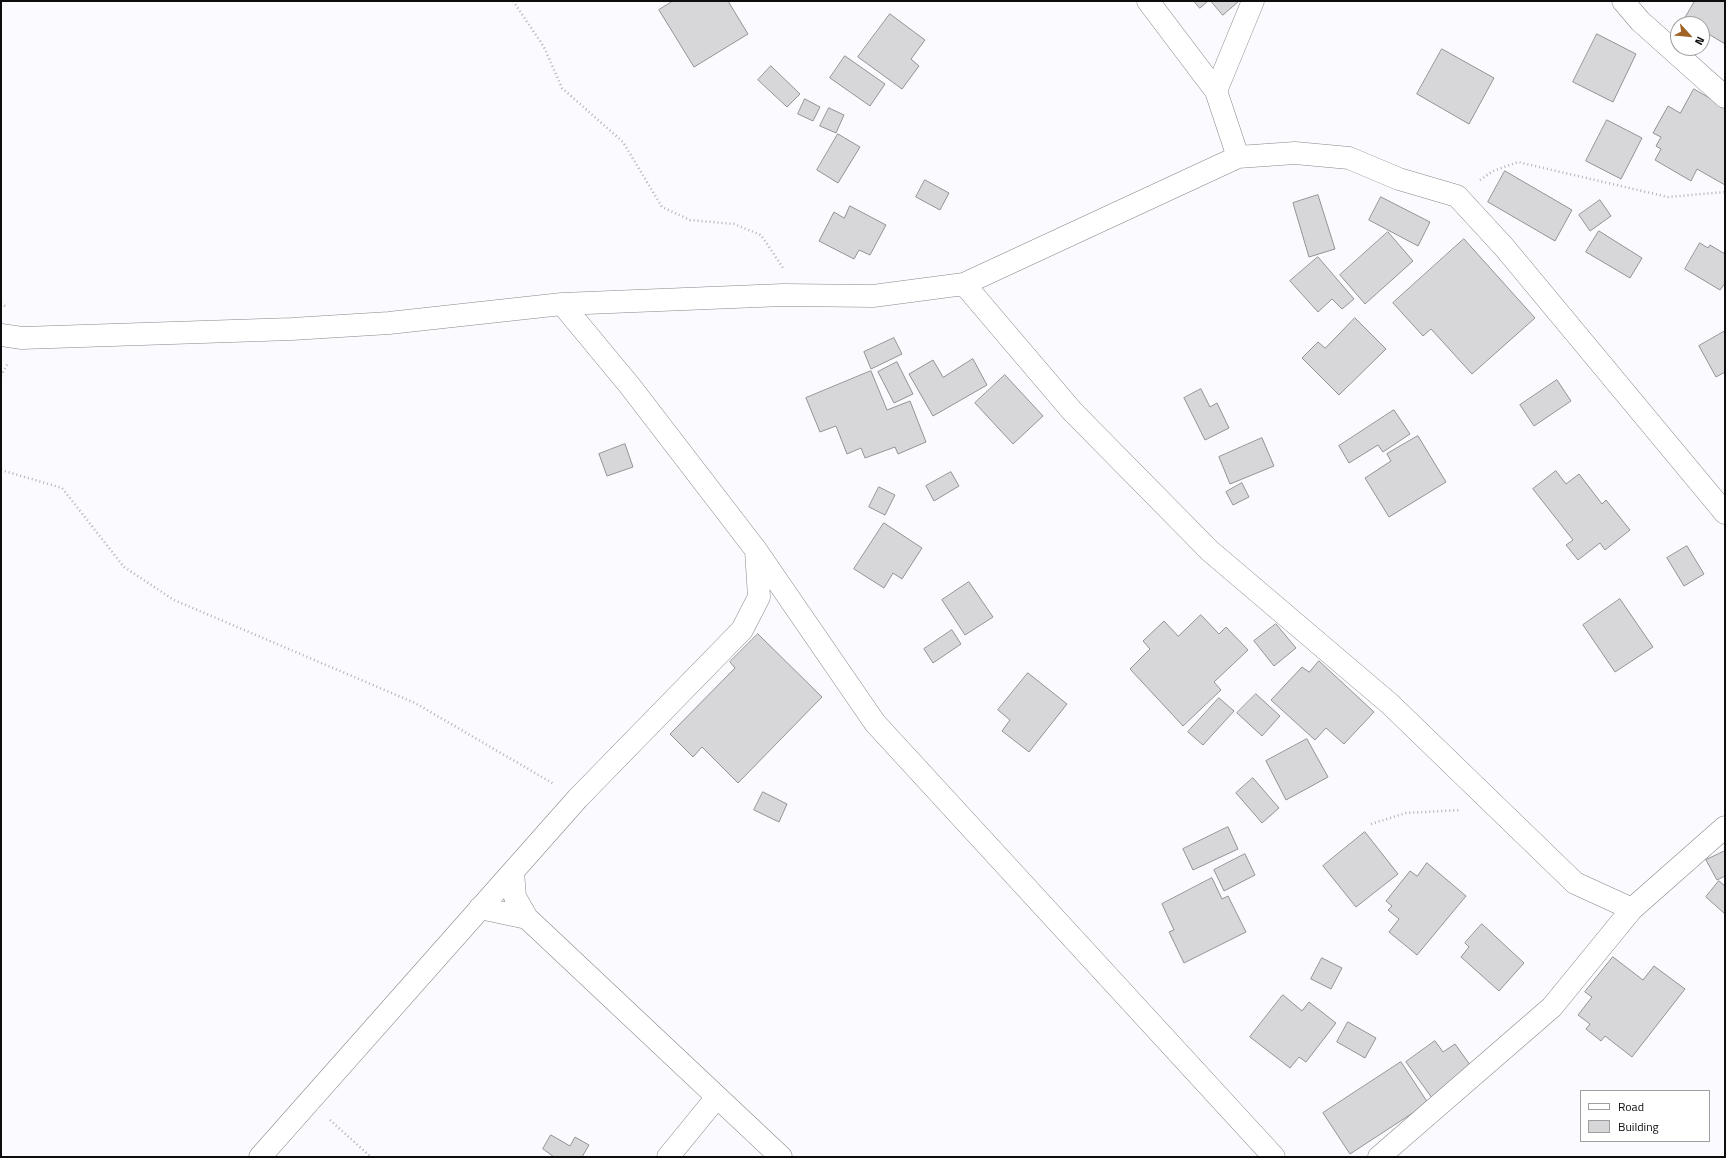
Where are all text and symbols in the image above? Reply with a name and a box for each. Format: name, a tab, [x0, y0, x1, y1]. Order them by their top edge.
north arrow	[1670, 16, 1710, 56]
text: N	[1691, 34, 1709, 48]
legend	[1580, 1090, 1710, 1142]
text: Road	[1618, 1097, 1644, 1116]
text: Building	[1618, 1117, 1659, 1136]

